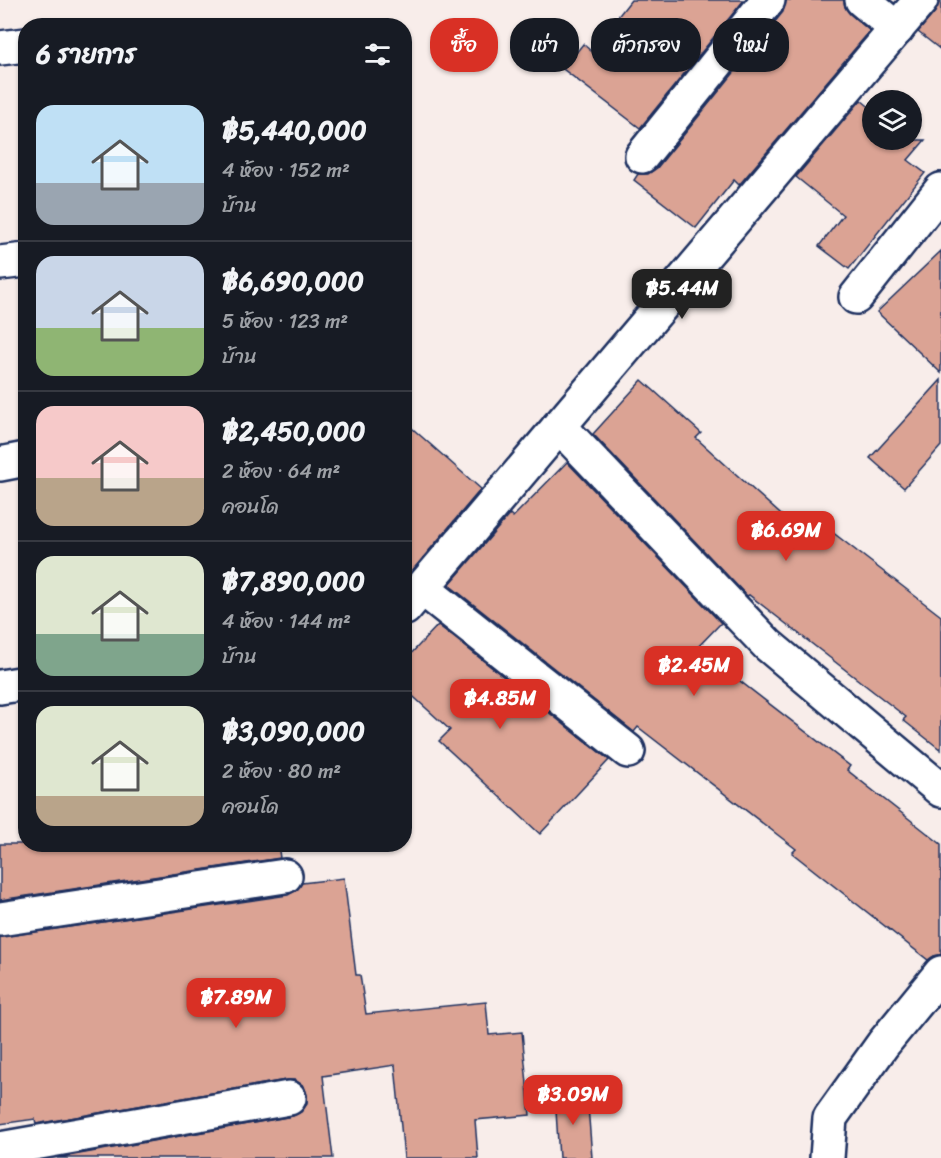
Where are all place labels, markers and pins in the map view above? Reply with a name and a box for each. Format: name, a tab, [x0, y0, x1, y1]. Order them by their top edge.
pin: ฿5.44M	[633, 269, 731, 320]
pin: ฿6.69M	[737, 511, 835, 562]
pin: ฿2.45M	[645, 646, 743, 697]
pin: ฿4.85M	[451, 679, 549, 730]
pin: ฿7.89M	[187, 978, 285, 1029]
pin: ฿3.09M	[524, 1075, 622, 1126]

